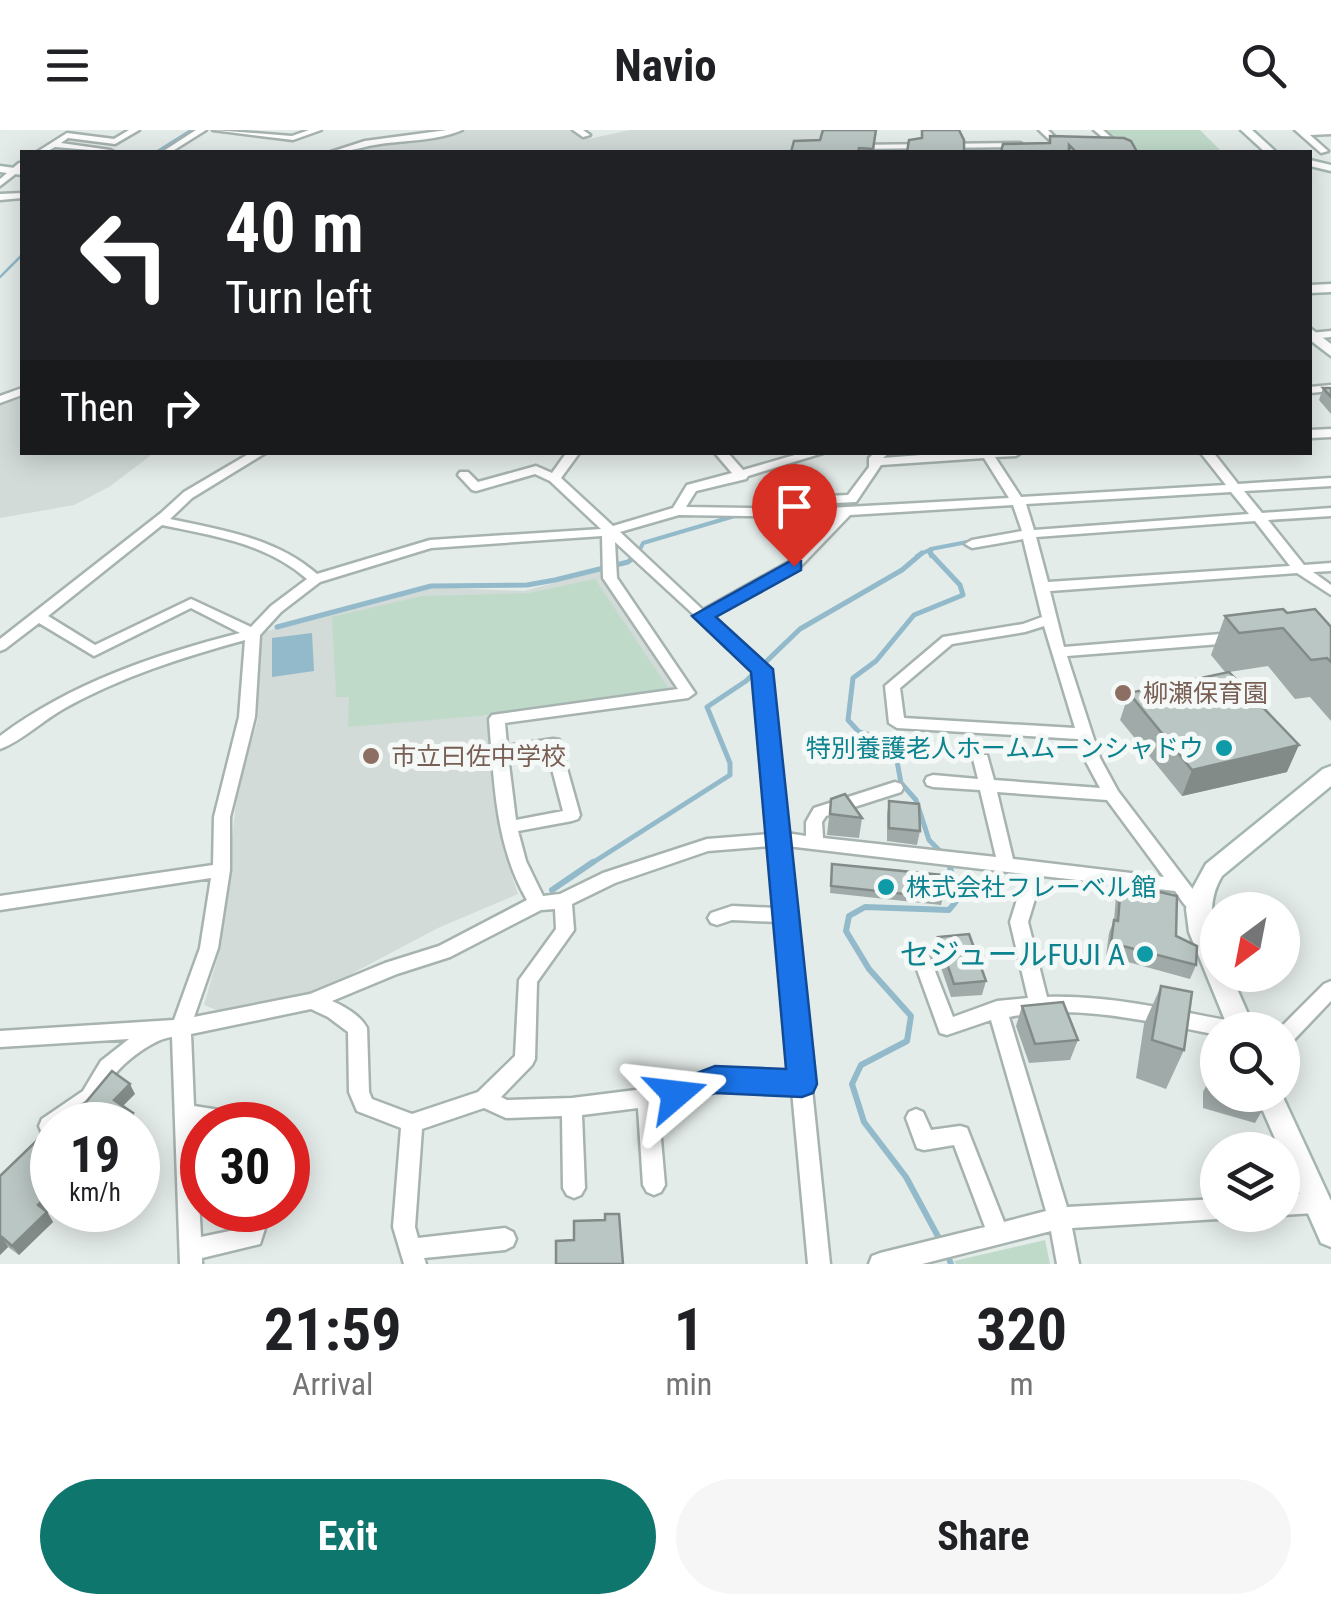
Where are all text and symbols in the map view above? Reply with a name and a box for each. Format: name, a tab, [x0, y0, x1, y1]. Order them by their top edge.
icon: menu	[40, 38, 95, 93]
icon: search	[1236, 38, 1291, 93]
text: Navio	[614, 39, 717, 92]
text: 40 m	[225, 187, 364, 269]
icon: left	[60, 190, 190, 320]
text: Turn left	[225, 271, 373, 324]
icon: right	[154, 380, 209, 435]
text: Then	[60, 386, 134, 430]
pin	[752, 464, 837, 567]
icon: arrive	[767, 479, 822, 534]
place label: 柳瀬保育園	[1143, 679, 1268, 708]
marker: 柳瀬保育園	[1112, 682, 1134, 704]
place label: 特別養護老人ホームムーンシャドウ	[806, 734, 1204, 763]
marker: 特別養護老人ホームムーンシャドウ	[1213, 737, 1235, 759]
place label: 市立曰佐中学校	[391, 742, 566, 771]
marker: 市立曰佐中学校	[360, 745, 382, 767]
place label: 株式会社フレーベル館	[906, 873, 1156, 902]
marker: 株式会社フレーベル館	[875, 876, 897, 898]
north arrow	[1200, 892, 1300, 992]
map controls	[1200, 892, 1300, 1232]
place label: セジュールFUJI A	[900, 937, 1125, 972]
marker: セジュールFUJI A	[1134, 943, 1156, 965]
button: search	[1200, 1012, 1300, 1112]
position arrow	[624, 1042, 728, 1146]
speed limit sign: 30	[180, 1102, 310, 1232]
text: 19	[70, 1126, 120, 1184]
button: layers	[1200, 1132, 1300, 1232]
text: km/h	[69, 1178, 121, 1207]
text: 21:59	[264, 1294, 402, 1365]
text: 1	[674, 1294, 704, 1365]
text: 320	[976, 1294, 1067, 1365]
text: Arrival	[292, 1365, 373, 1403]
text: min	[665, 1365, 712, 1403]
text: m	[1010, 1365, 1034, 1403]
button: Exit	[40, 1479, 656, 1594]
button: Share	[676, 1479, 1291, 1594]

